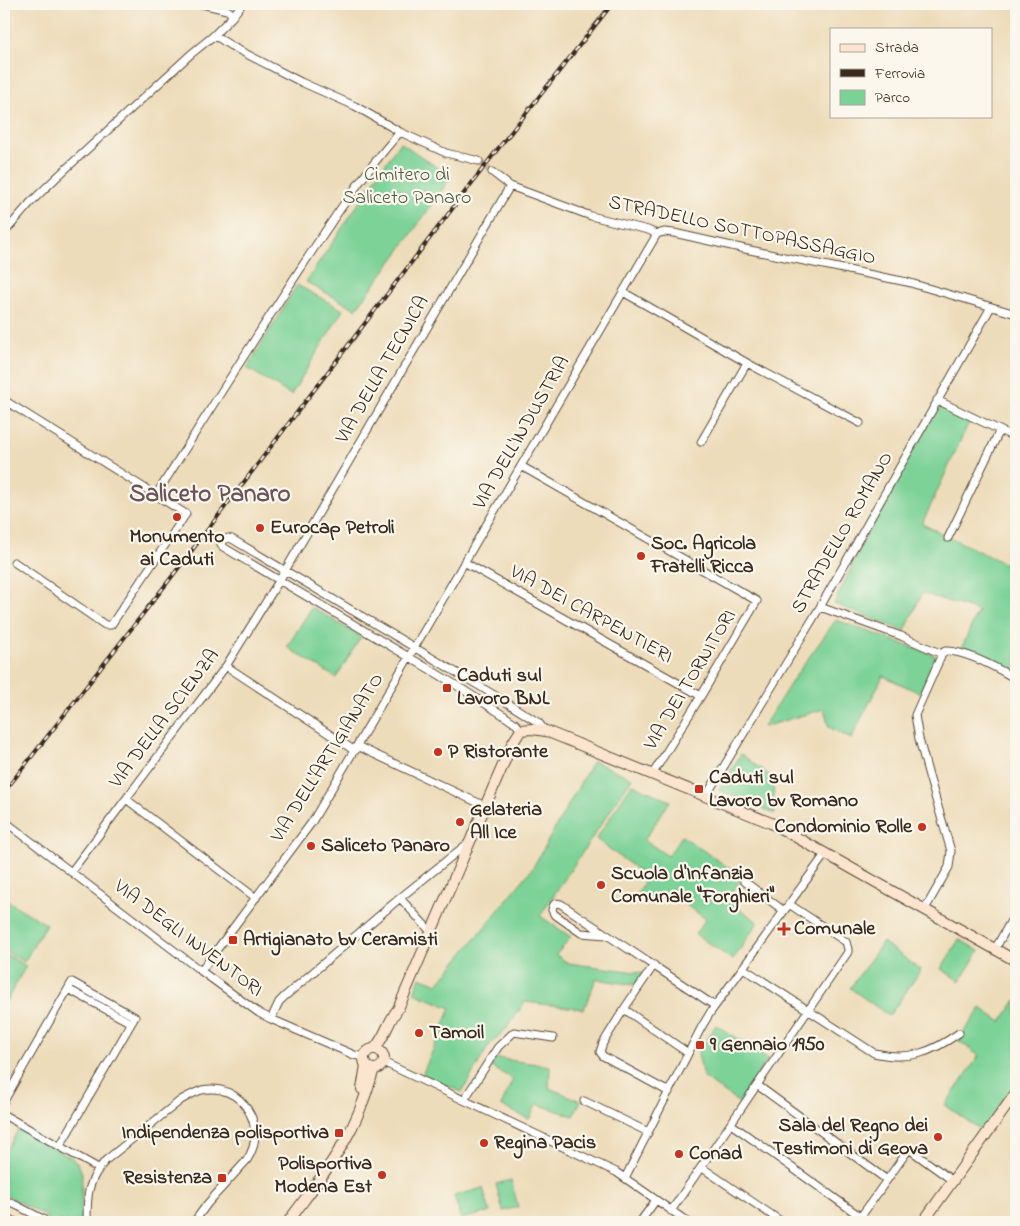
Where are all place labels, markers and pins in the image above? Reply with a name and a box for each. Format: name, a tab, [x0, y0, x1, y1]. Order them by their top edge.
marker: Monumento ai Caduti	[171, 511, 183, 523]
place label: Eurocap Petroli	[270, 514, 395, 543]
marker: Eurocap Petroli	[254, 522, 266, 534]
place label: Monumento ai Caduti	[129, 523, 225, 575]
place label: Soc. Agricola Fratelli Ricca	[650, 530, 756, 582]
marker: Soc. Agricola Fratelli Ricca	[635, 550, 647, 562]
place label: Caduti sul Lavoro BNL	[457, 662, 550, 714]
marker: Caduti sul Lavoro BNL	[441, 682, 453, 694]
place label: P Ristorante	[448, 738, 549, 767]
marker: P Ristorante	[432, 746, 444, 758]
place label: Caduti sul Lavoro bv Romano	[709, 764, 858, 816]
marker: Caduti sul Lavoro bv Romano	[693, 783, 705, 795]
place label: Gelateria All Ice	[470, 796, 542, 848]
place label: Condominio Rolle	[775, 813, 913, 842]
marker: Gelateria All Ice	[454, 816, 466, 828]
marker: Condominio Rolle	[916, 821, 928, 833]
place label: Saliceto Panaro	[321, 832, 450, 861]
marker: Saliceto Panaro	[305, 840, 317, 852]
place label: Scuola d'Infanzia Comunale "Forghieri"	[611, 860, 775, 913]
marker: Scuola d'Infanzia Comunale "Forghieri"	[595, 879, 607, 891]
place label: Comunale	[794, 915, 876, 944]
marker: Comunale	[778, 923, 790, 935]
place label: Artigianato bv Ceramisti	[243, 926, 438, 956]
marker: Artigianato bv Ceramisti	[227, 934, 239, 946]
place label: Tamoil	[429, 1019, 484, 1048]
marker: Tamoil	[413, 1027, 425, 1039]
place label: 9 Gennaio 1950	[709, 1031, 825, 1060]
marker: 9 Gennaio 1950	[694, 1039, 706, 1051]
place label: Sala del Regno dei Testimoni di Geova	[772, 1112, 928, 1164]
place label: Indipendenza polisportiva	[122, 1119, 329, 1148]
marker: Indipendenza polisportiva	[333, 1127, 345, 1139]
place label: Regina Pacis	[494, 1129, 596, 1159]
marker: Sala del Regno dei Testimoni di Geova	[932, 1131, 944, 1143]
marker: Regina Pacis	[478, 1137, 490, 1149]
place label: Conad	[689, 1140, 743, 1169]
marker: Conad	[673, 1148, 685, 1160]
place label: Polisportiva Modena Est	[275, 1150, 372, 1202]
place label: Resistenza	[123, 1164, 212, 1193]
marker: Polisportiva Modena Est	[376, 1169, 388, 1181]
marker: Resistenza	[216, 1172, 228, 1184]

